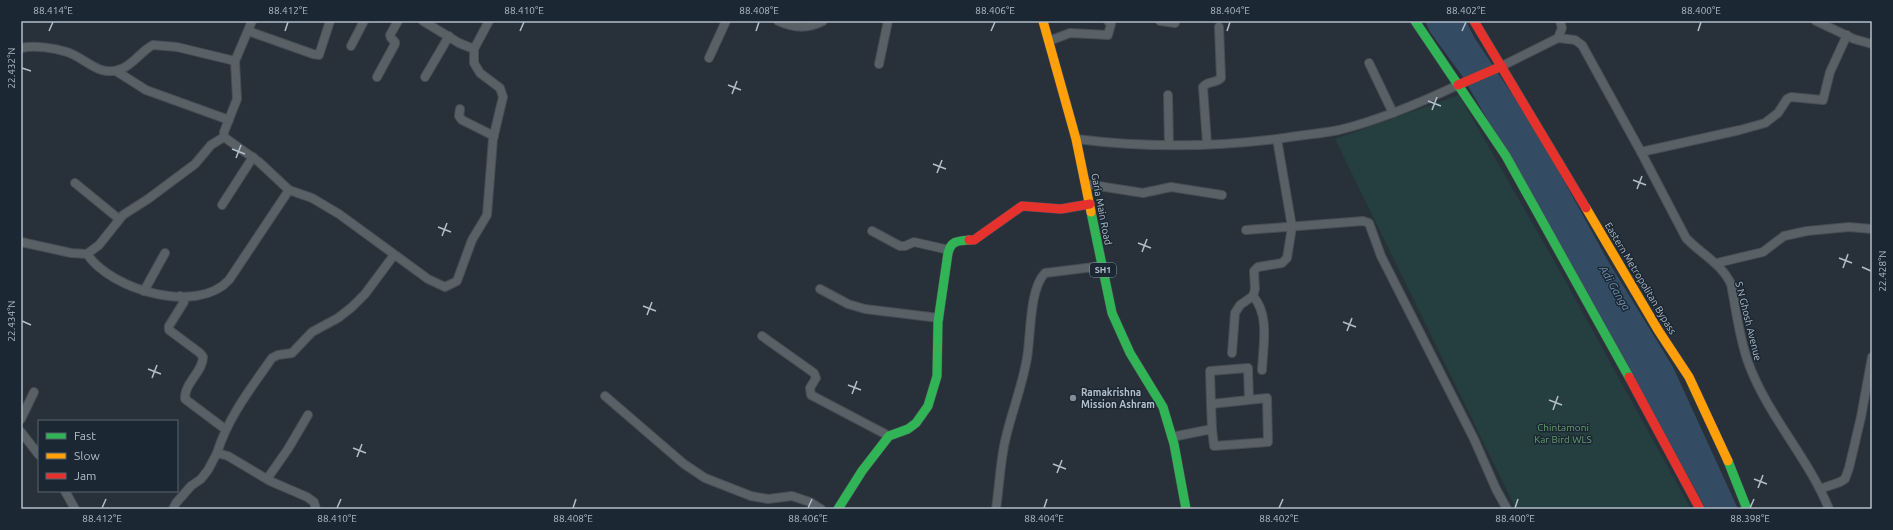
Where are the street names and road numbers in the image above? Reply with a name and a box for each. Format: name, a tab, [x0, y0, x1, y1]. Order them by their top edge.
street label: Garia Main Road	[1089, 172, 1114, 246]
street label: Eastern Metropolitan Bypass	[1603, 220, 1678, 336]
road number: SH1	[1090, 263, 1116, 277]
street label: S N Ghosh Avenue	[1733, 280, 1764, 362]

